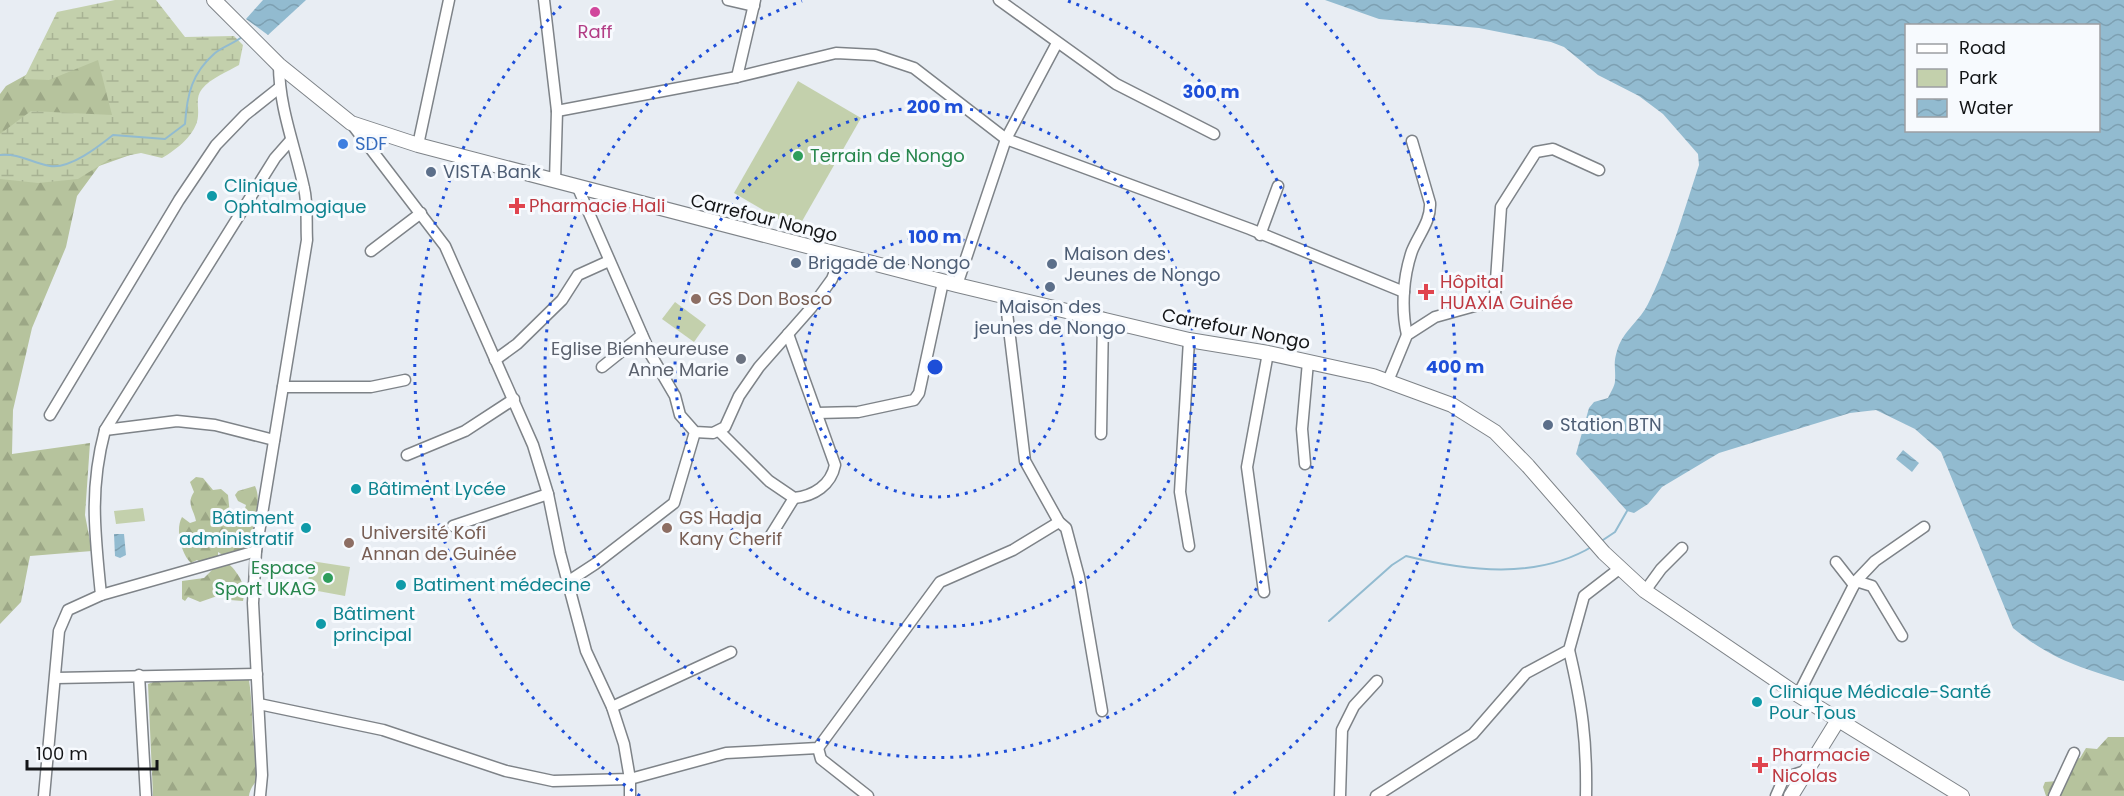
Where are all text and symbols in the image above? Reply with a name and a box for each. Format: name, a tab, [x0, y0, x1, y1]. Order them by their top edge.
marker: Raff	[588, 5, 602, 19]
place label: Raff	[578, 19, 613, 44]
legend	[1905, 24, 2100, 132]
text: Road	[1959, 35, 2006, 60]
text: Park	[1959, 65, 1998, 90]
text: 300 m	[1182, 79, 1240, 104]
text: 200 m	[907, 94, 963, 119]
text: Water	[1959, 95, 2013, 120]
place label: SDF	[355, 131, 387, 156]
marker: SDF	[336, 137, 350, 151]
place label: Terrain de Nongo	[810, 143, 965, 168]
marker: Terrain de Nongo	[791, 149, 805, 163]
place label: VISTA Bank	[443, 159, 542, 184]
marker: VISTA Bank	[424, 165, 438, 179]
place label: Clinique Ophtalmogique	[224, 173, 367, 219]
street label: Carrefour Nongo	[688, 187, 840, 248]
marker: Clinique Ophtalmogique	[205, 189, 219, 203]
place label: Pharmacie Hali	[529, 193, 665, 218]
marker: Pharmacie Hali	[510, 199, 524, 213]
text: 100 m	[908, 224, 962, 249]
place label: Maison des Jeunes de Nongo	[1064, 241, 1221, 287]
place label: Brigade de Nongo	[808, 250, 970, 275]
marker: Brigade de Nongo	[789, 256, 803, 270]
marker: Maison des Jeunes de Nongo	[1045, 257, 1059, 271]
place label: Hôpital HUAXIA Guinée	[1440, 269, 1573, 315]
marker: Maison des jeunes de Nongo	[1043, 280, 1057, 294]
marker: Hôpital HUAXIA Guinée	[1417, 283, 1435, 301]
place label: GS Don Bosco	[708, 286, 832, 311]
marker: GS Don Bosco	[689, 292, 703, 306]
place label: Maison des jeunes de Nongo	[973, 294, 1126, 340]
street label: Carrefour Nongo	[1160, 302, 1312, 355]
place label: Eglise Bienheureuse Anne Marie	[551, 336, 729, 382]
marker: Eglise Bienheureuse Anne Marie	[734, 352, 748, 366]
text: 400 m	[1426, 354, 1484, 379]
centre of rings	[925, 357, 945, 377]
place label: Station BTN	[1560, 412, 1662, 437]
marker: Station BTN	[1541, 418, 1555, 432]
place label: Bâtiment Lycée	[368, 476, 506, 501]
marker: Bâtiment Lycée	[349, 482, 363, 496]
place label: Bâtiment administratif	[179, 505, 294, 551]
place label: GS Hadja Kany Cherif	[679, 505, 782, 551]
place label: Université Kofi Annan de Guinée	[361, 520, 517, 566]
marker: Bâtiment administratif	[299, 521, 313, 535]
marker: GS Hadja Kany Cherif	[660, 521, 674, 535]
marker: Université Kofi Annan de Guinée	[342, 536, 356, 550]
place label: Espace Sport UKAG	[215, 555, 316, 601]
marker: Espace Sport UKAG	[321, 571, 335, 585]
place label: Batiment médecine	[413, 572, 591, 597]
marker: Batiment médecine	[394, 578, 408, 592]
place label: Bâtiment principal	[333, 601, 415, 647]
marker: Bâtiment principal	[314, 617, 328, 631]
place label: Clinique Médicale-Santé Pour Tous	[1769, 679, 1991, 725]
marker: Clinique Médicale-Santé Pour Tous	[1750, 695, 1764, 709]
scale bar	[27, 733, 158, 771]
text: 100 m	[36, 741, 88, 766]
place label: Pharmacie Nicolas	[1772, 742, 1870, 788]
marker: Pharmacie Nicolas	[1753, 758, 1767, 772]

